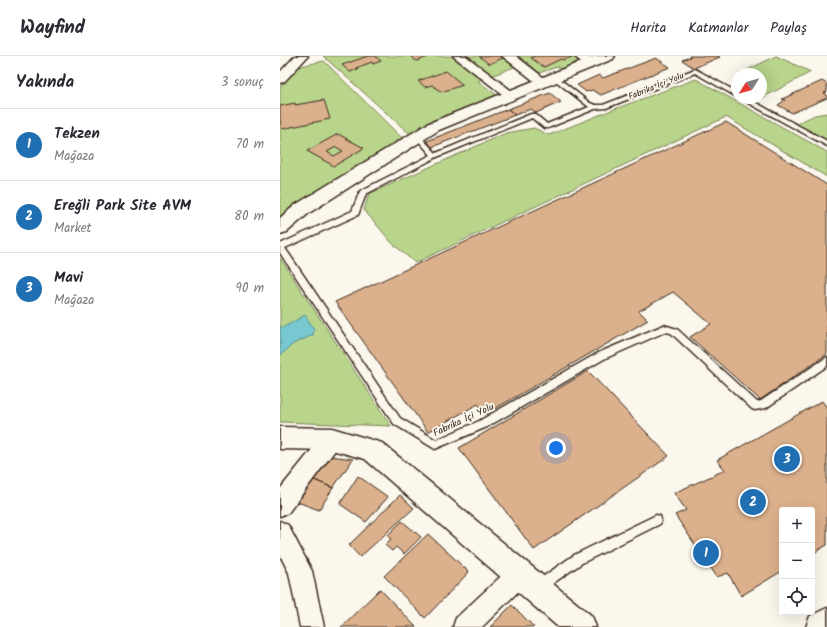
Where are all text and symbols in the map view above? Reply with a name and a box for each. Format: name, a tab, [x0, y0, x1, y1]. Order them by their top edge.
text: Wayfind	[20, 13, 85, 43]
text: Harita	[630, 17, 666, 39]
text: Katmanlar	[688, 17, 748, 39]
text: Paylaş	[770, 17, 807, 39]
street label: Fabrika İçi Yolu	[626, 68, 687, 105]
north arrow	[731, 68, 767, 104]
text: Yakında	[16, 69, 74, 96]
text: 3 sonuç	[221, 72, 264, 93]
text: Tekzen	[54, 122, 100, 146]
text: 1	[27, 134, 31, 155]
text: 70 m	[236, 134, 264, 155]
text: Mağaza	[54, 146, 94, 167]
text: Ereğli Park Site AVM	[54, 194, 191, 218]
text: 2	[25, 206, 33, 227]
text: 80 m	[234, 206, 264, 227]
text: Market	[54, 218, 92, 239]
text: Mavi	[54, 266, 83, 290]
text: 3	[25, 278, 33, 299]
text: 90 m	[236, 278, 264, 299]
text: Mağaza	[54, 290, 94, 311]
street label: Fabrika İçi Yolu	[430, 399, 497, 441]
your location	[546, 438, 566, 458]
pin: 3	[774, 444, 800, 474]
pin: 2	[740, 487, 766, 517]
map controls	[779, 507, 815, 615]
button: +	[779, 507, 815, 543]
pin: 1	[693, 538, 719, 568]
button: −	[779, 543, 815, 579]
button: locate	[779, 579, 815, 615]

